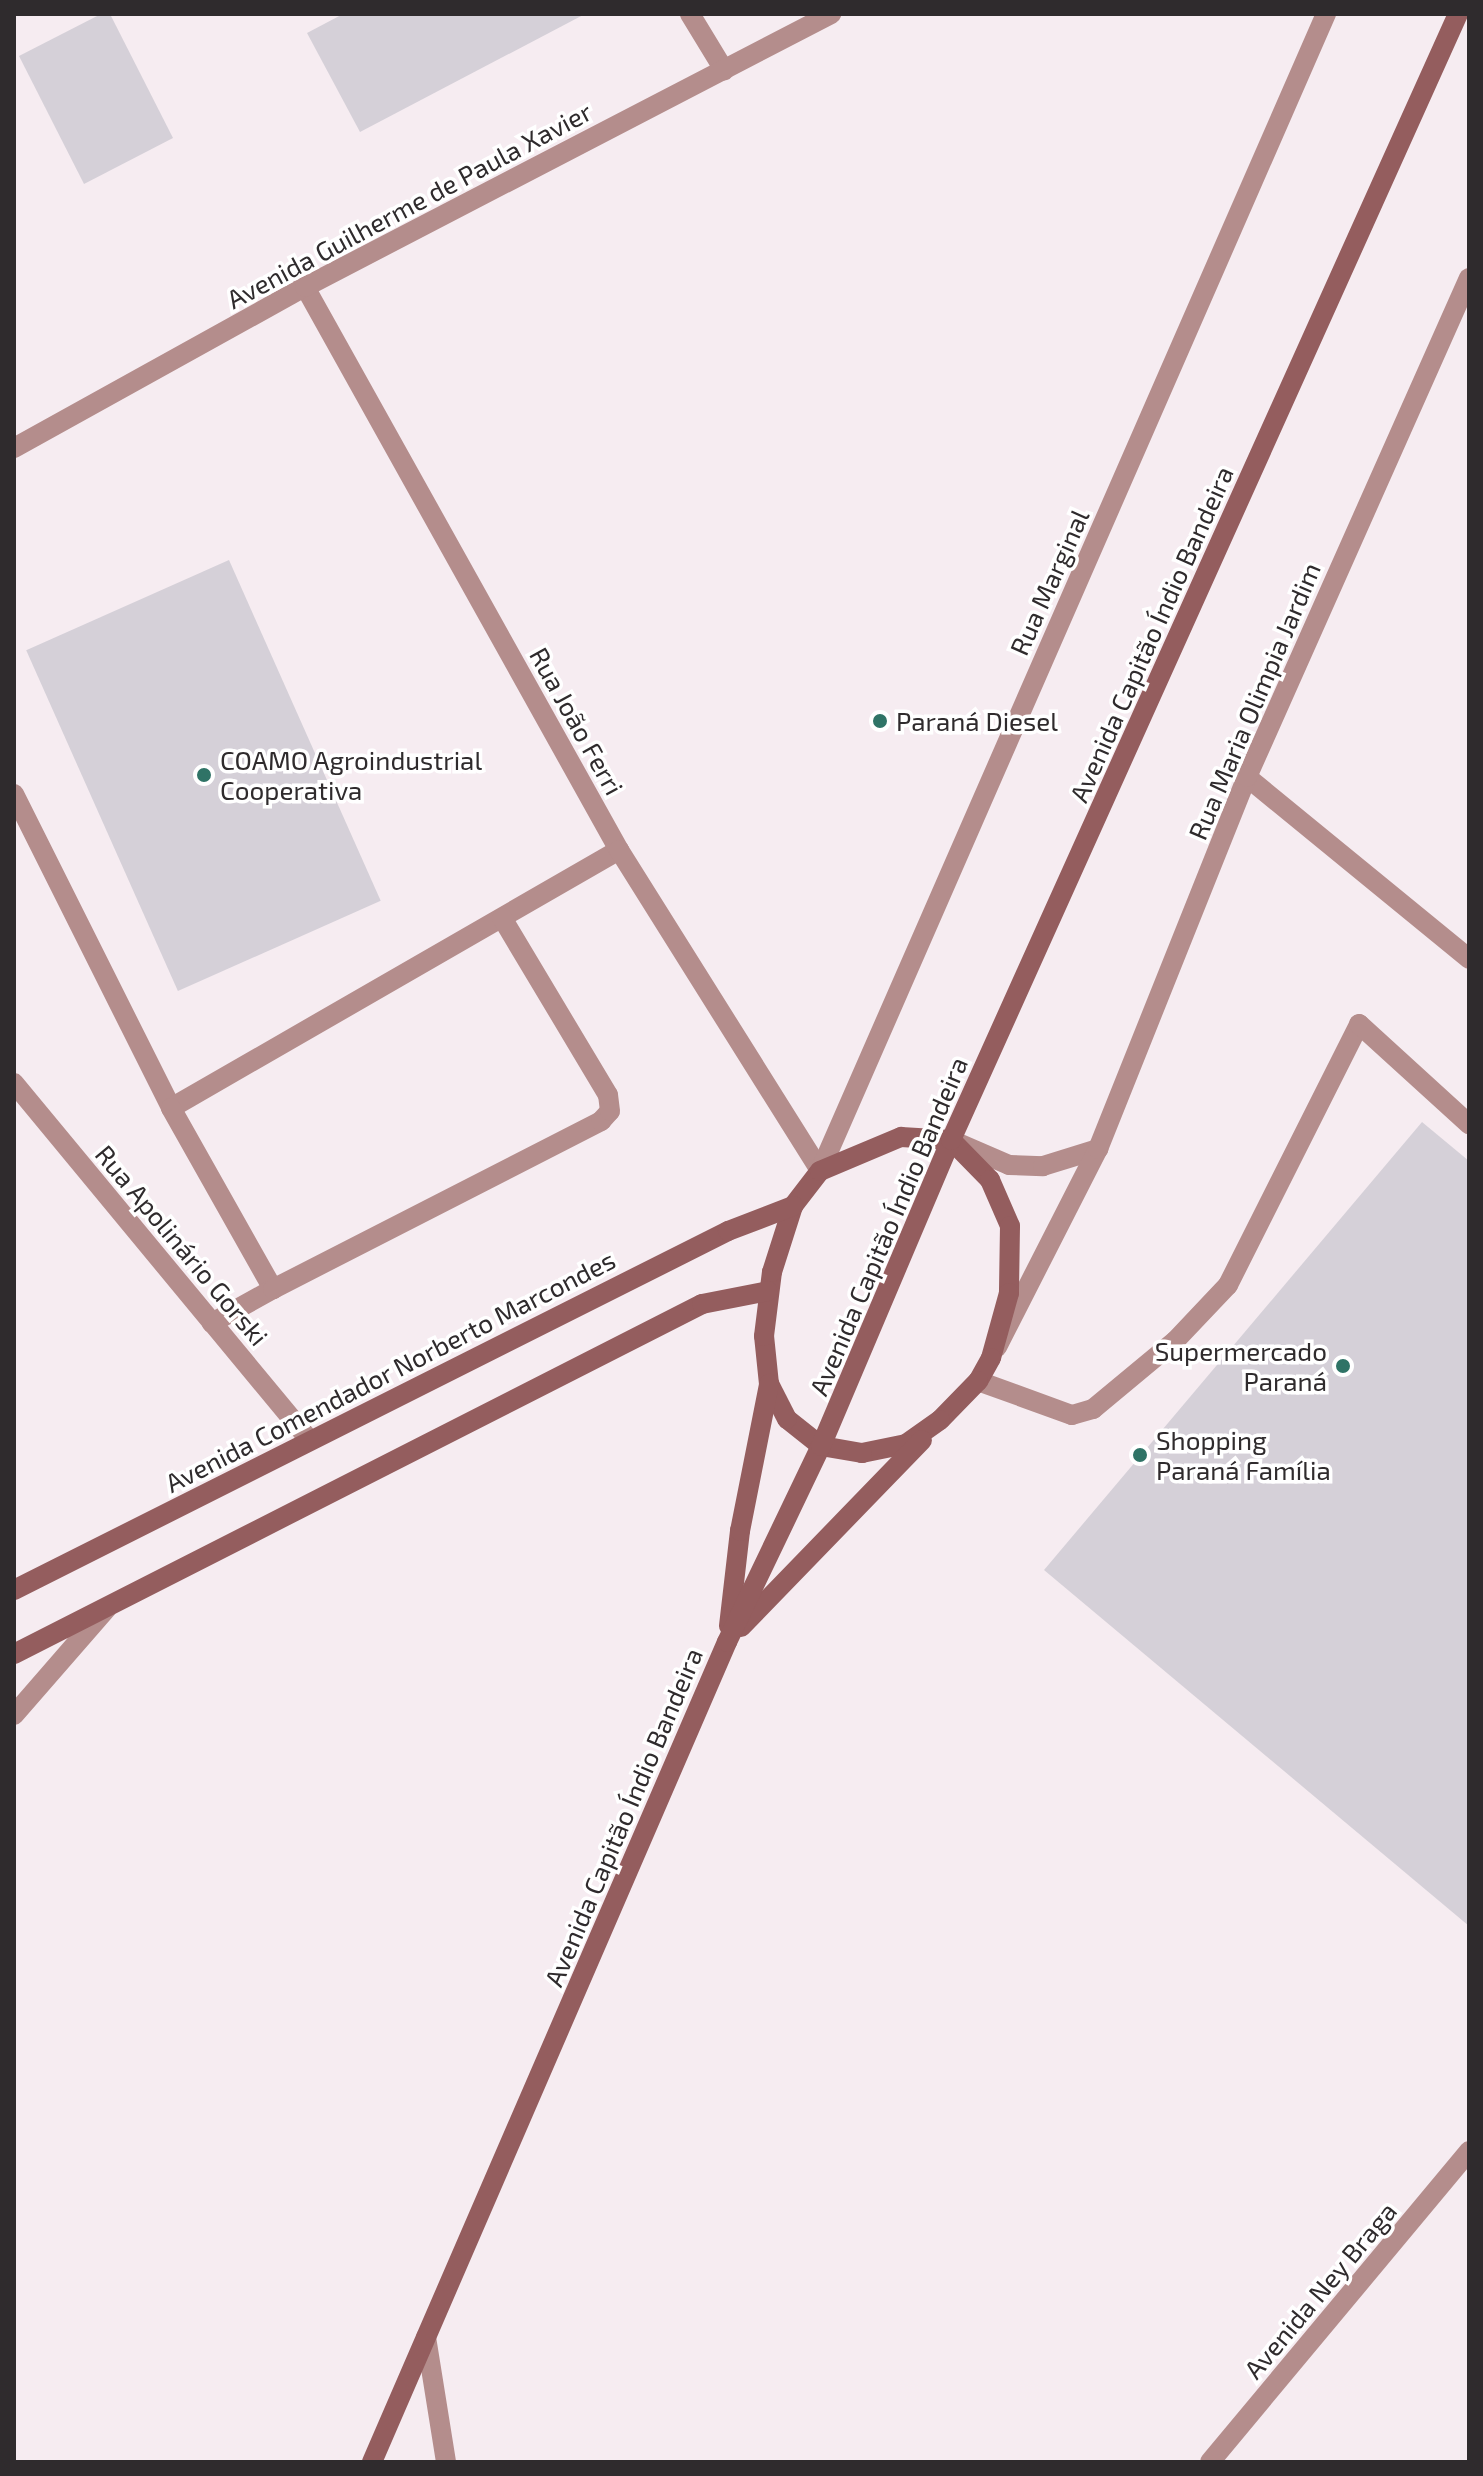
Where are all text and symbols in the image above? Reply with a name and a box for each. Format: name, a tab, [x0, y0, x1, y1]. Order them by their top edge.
street label: Avenida Guilherme de Paula Xavier	[221, 95, 597, 315]
street label: Avenida Capitão Índio Bandeira	[1063, 461, 1239, 807]
street label: Rua Marginal	[1003, 504, 1095, 660]
street label: Rua Maria Olimpia Jardim	[1181, 558, 1327, 844]
street label: Rua João Ferri	[524, 642, 630, 800]
place label: Paraná Diesel	[896, 705, 1058, 737]
marker: Paraná Diesel	[871, 712, 889, 730]
place label: COAMO Agroindustrial Cooperativa	[220, 744, 483, 806]
marker: COAMO Agroindustrial Cooperativa	[195, 766, 213, 784]
street label: Avenida Capitão Índio Bandeira	[802, 1052, 974, 1400]
street label: Rua Apolinário Gorski	[89, 1138, 275, 1352]
street label: Avenida Comendador Norberto Marcondes	[160, 1243, 620, 1499]
place label: Supermercado Paraná	[1155, 1335, 1327, 1396]
marker: Supermercado Paraná	[1334, 1357, 1352, 1375]
place label: Shopping Paraná Família	[1156, 1424, 1331, 1486]
marker: Shopping Paraná Família	[1131, 1446, 1149, 1464]
street label: Avenida Capitão Índio Bandeira	[537, 1643, 709, 1991]
street label: Avenida Ney Braga	[1237, 2195, 1403, 2385]

